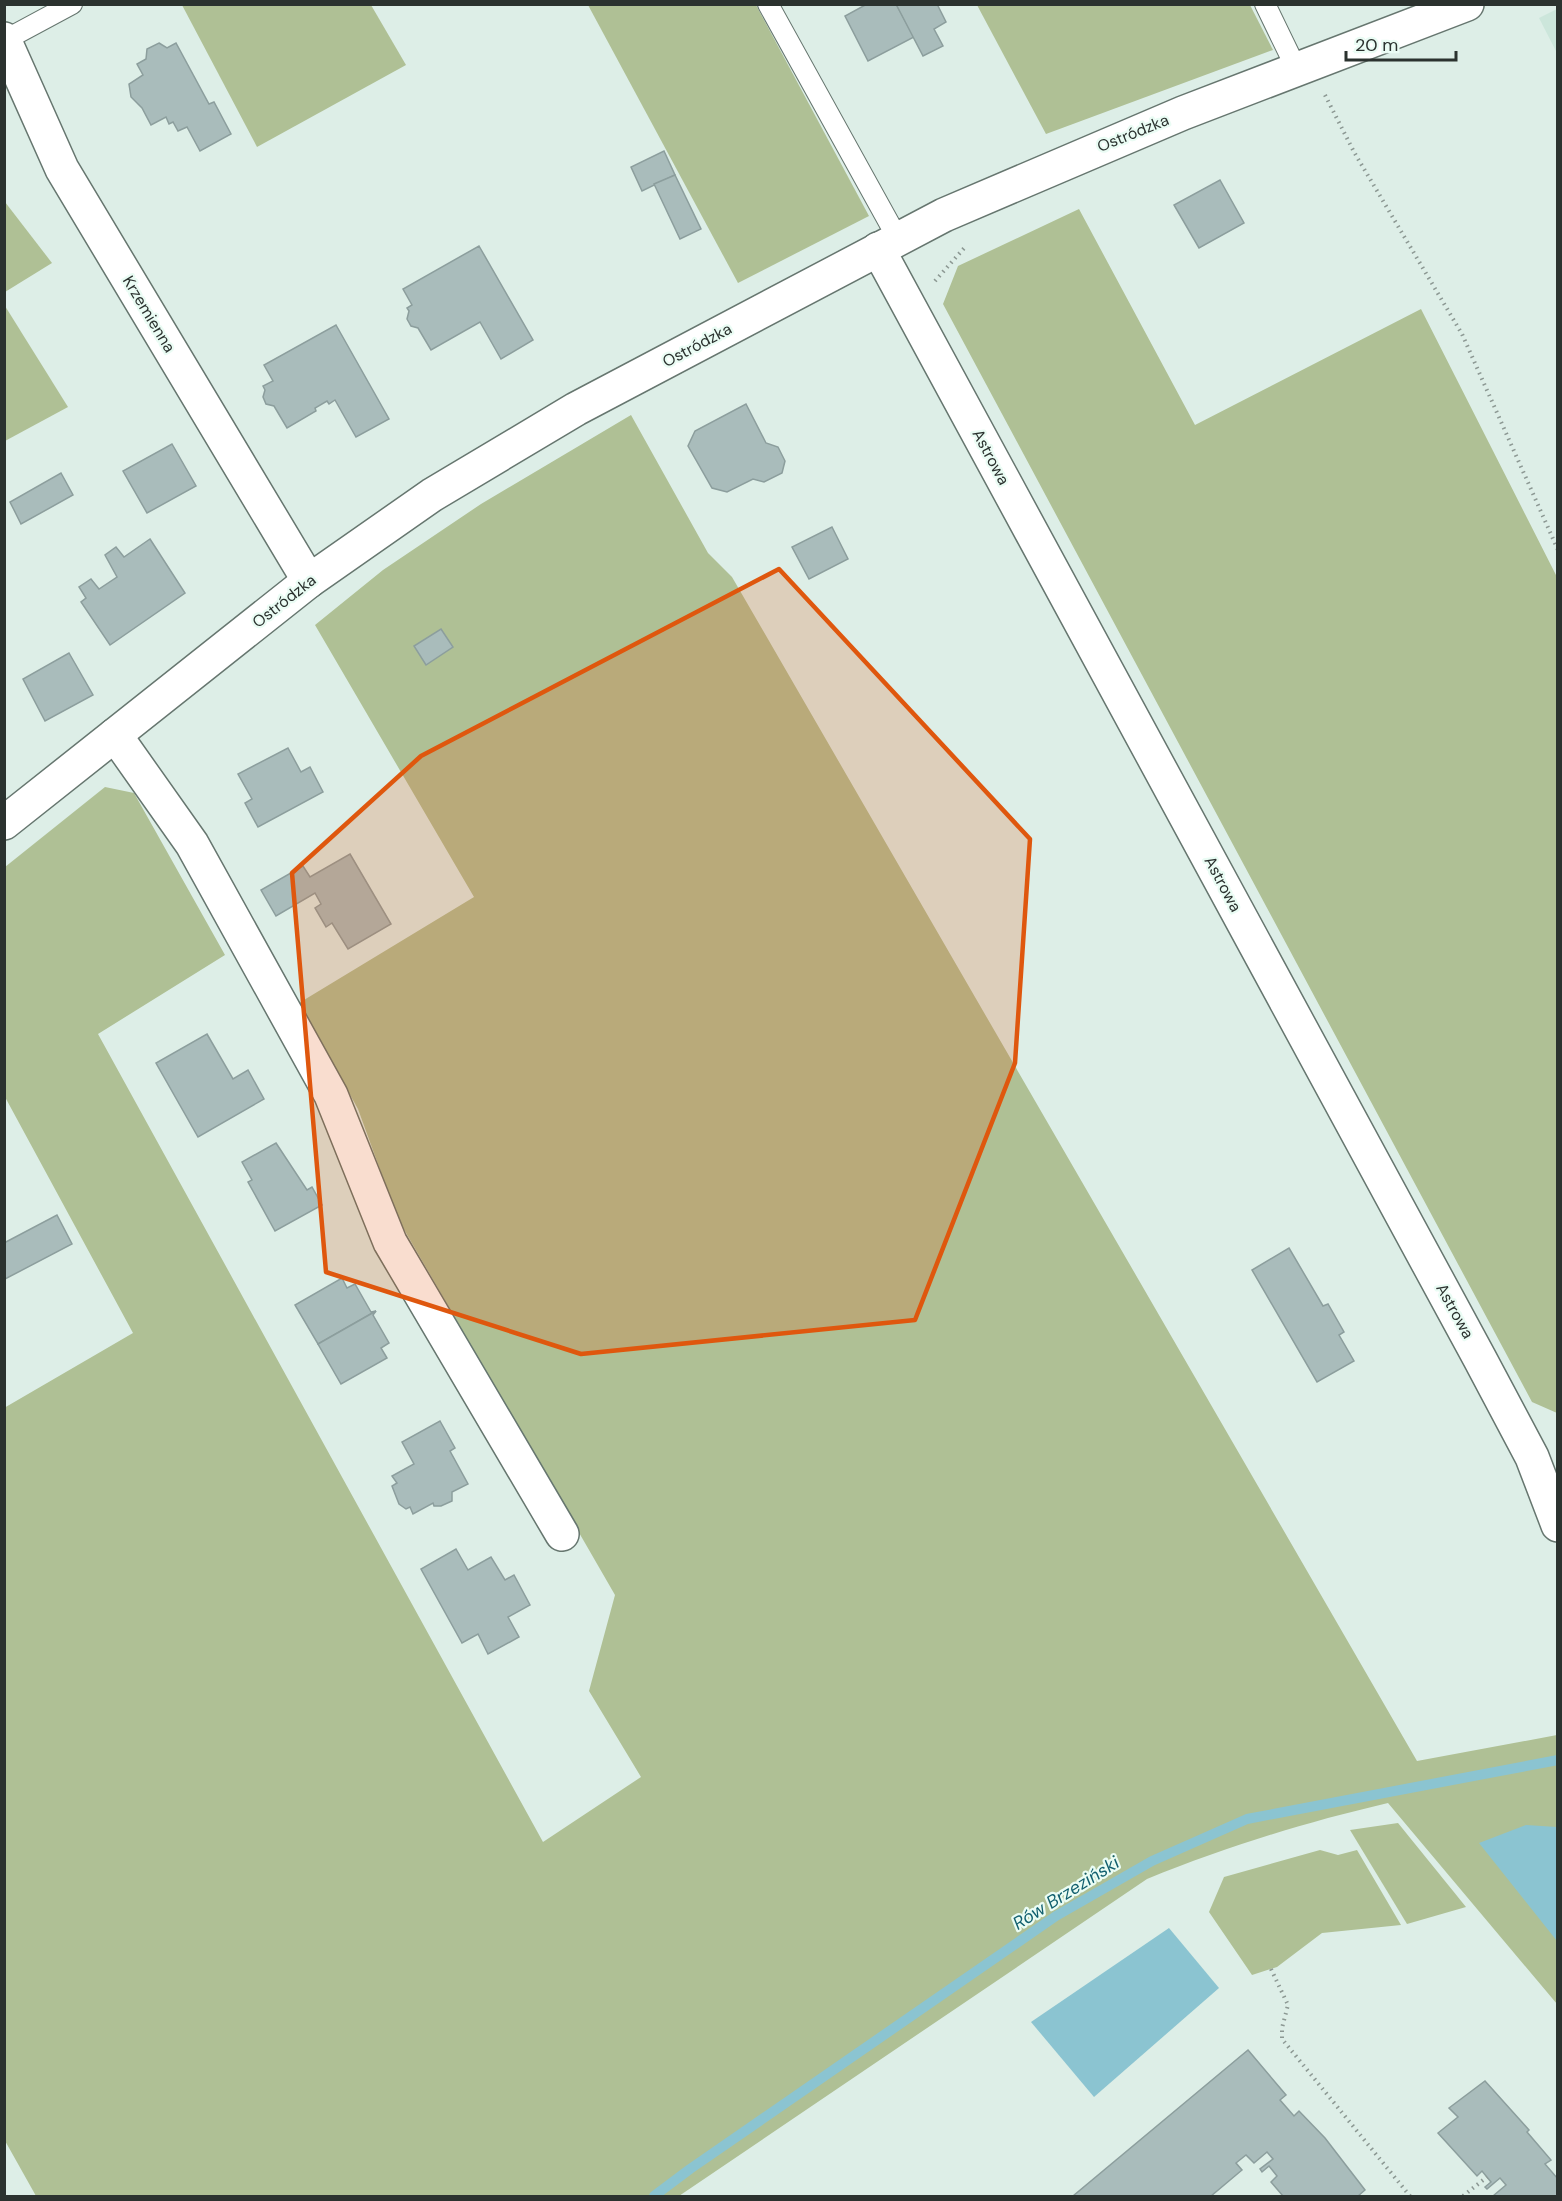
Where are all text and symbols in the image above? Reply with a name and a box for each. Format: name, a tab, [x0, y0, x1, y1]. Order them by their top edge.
scale bar	[1346, 24, 1456, 62]
text: 20 m	[1355, 33, 1398, 57]
street label: Ostródzka	[1094, 109, 1172, 157]
street label: Krzemienna	[118, 272, 180, 356]
street label: Ostródzka	[659, 318, 735, 372]
street label: Astrowa	[968, 426, 1014, 488]
street label: Ostródzka	[248, 569, 320, 633]
street label: Astrowa	[1200, 853, 1246, 915]
street label: Astrowa	[1431, 1280, 1479, 1342]
water label: Rów Brzeziński	[1008, 1850, 1124, 1935]

